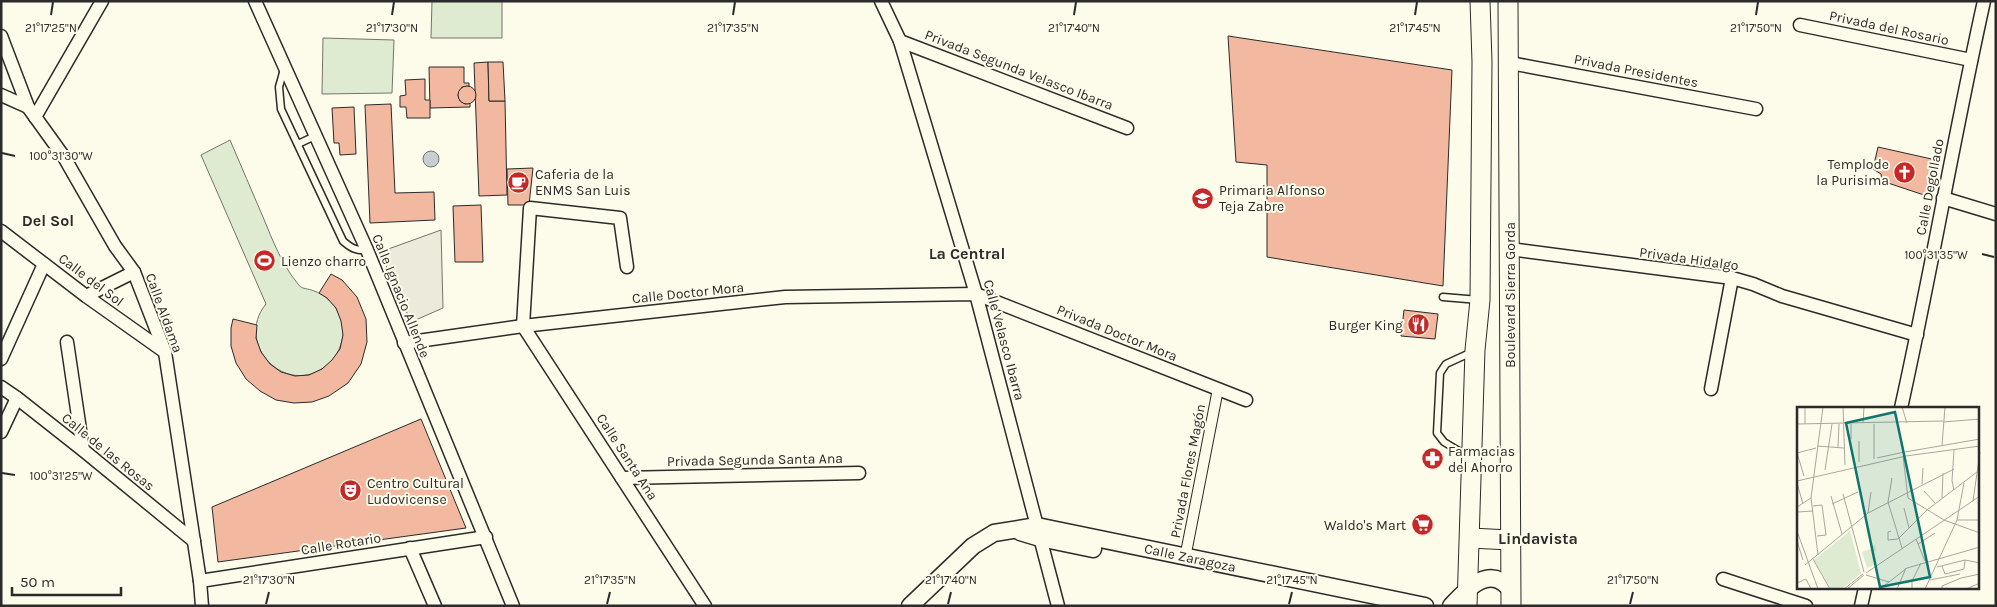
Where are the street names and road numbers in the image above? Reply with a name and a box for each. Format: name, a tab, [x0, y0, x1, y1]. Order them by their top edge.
street label: Privada del Rosario	[1828, 7, 1950, 49]
street label: Privada Segunda Velasco Ibarra	[922, 26, 1116, 114]
street label: Privada Presidentes	[1572, 51, 1700, 91]
street label: Calle Degollado	[1912, 137, 1948, 237]
street label: Boulevard Sierra Gorda	[1502, 222, 1519, 368]
street label: Calle Ignacio Allende	[368, 232, 434, 360]
street label: Privada Hidalgo	[1638, 244, 1740, 274]
street label: Calle del Sol	[55, 250, 127, 310]
street label: Calle Aldama	[142, 271, 186, 355]
street label: Calle Velasco Ibarra	[980, 278, 1028, 402]
street label: Calle Doctor Mora	[631, 279, 745, 307]
street label: Privada Doctor Mora	[1054, 301, 1180, 365]
street label: Privada Flores Magón	[1167, 402, 1209, 540]
street label: Calle de las Rosas	[58, 409, 158, 495]
street label: Calle Santa Ana	[593, 411, 661, 503]
street label: Privada Segunda Santa Ana	[667, 450, 843, 470]
street label: Calle Rotario	[300, 529, 382, 559]
street label: Calle Zaragoza	[1143, 540, 1237, 576]

